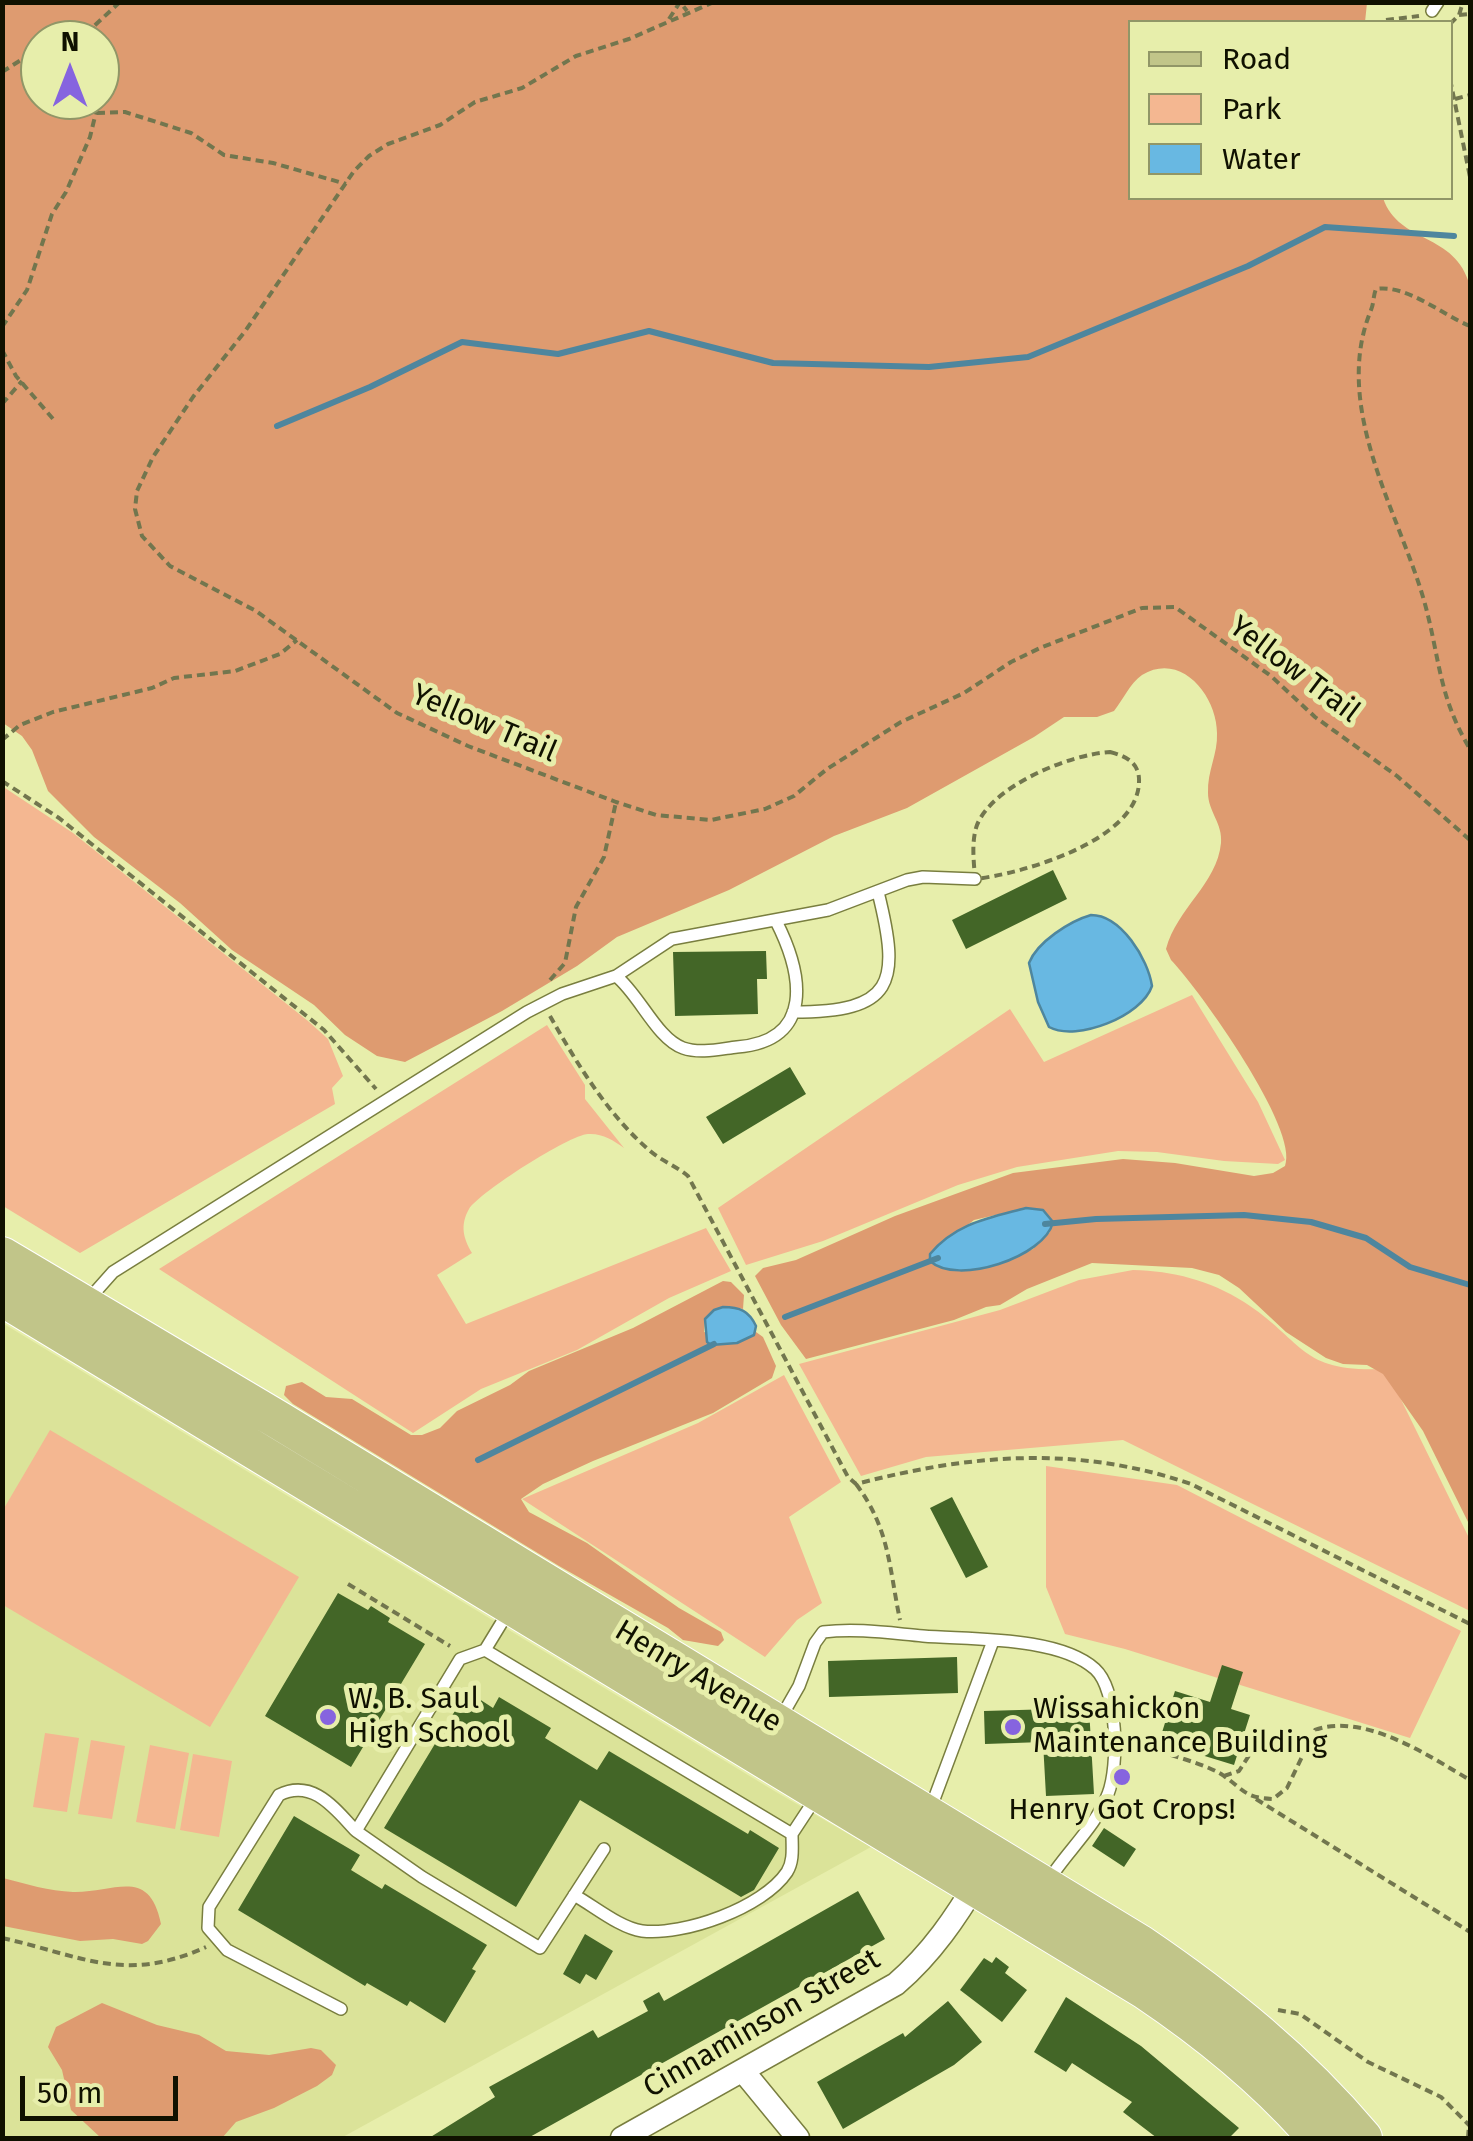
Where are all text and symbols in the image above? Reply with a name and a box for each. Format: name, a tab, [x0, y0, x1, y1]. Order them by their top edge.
north arrow	[20, 20, 120, 120]
legend	[1128, 20, 1453, 200]
text: N	[61, 25, 79, 58]
text: Road	[1222, 41, 1291, 77]
text: Park	[1222, 91, 1281, 127]
text: Water	[1222, 141, 1301, 177]
street label: Yellow Trail	[1222, 609, 1366, 731]
street label: Yellow Trail	[406, 677, 562, 771]
street label: Henry Avenue	[608, 1613, 788, 1741]
place label: W. B. Saul High School	[348, 1682, 510, 1752]
place label: Wissahickon Maintenance Building	[1033, 1692, 1327, 1762]
marker: W. B. Saul High School	[317, 1706, 339, 1728]
marker: Wissahickon Maintenance Building	[1002, 1716, 1024, 1738]
marker: Henry Got Crops!	[1111, 1766, 1133, 1788]
place label: Henry Got Crops!	[1008, 1793, 1236, 1829]
street label: Cinnaminson Street	[637, 1942, 887, 2106]
scale bar	[25, 2056, 182, 2118]
text: 50 m	[37, 2075, 102, 2111]

